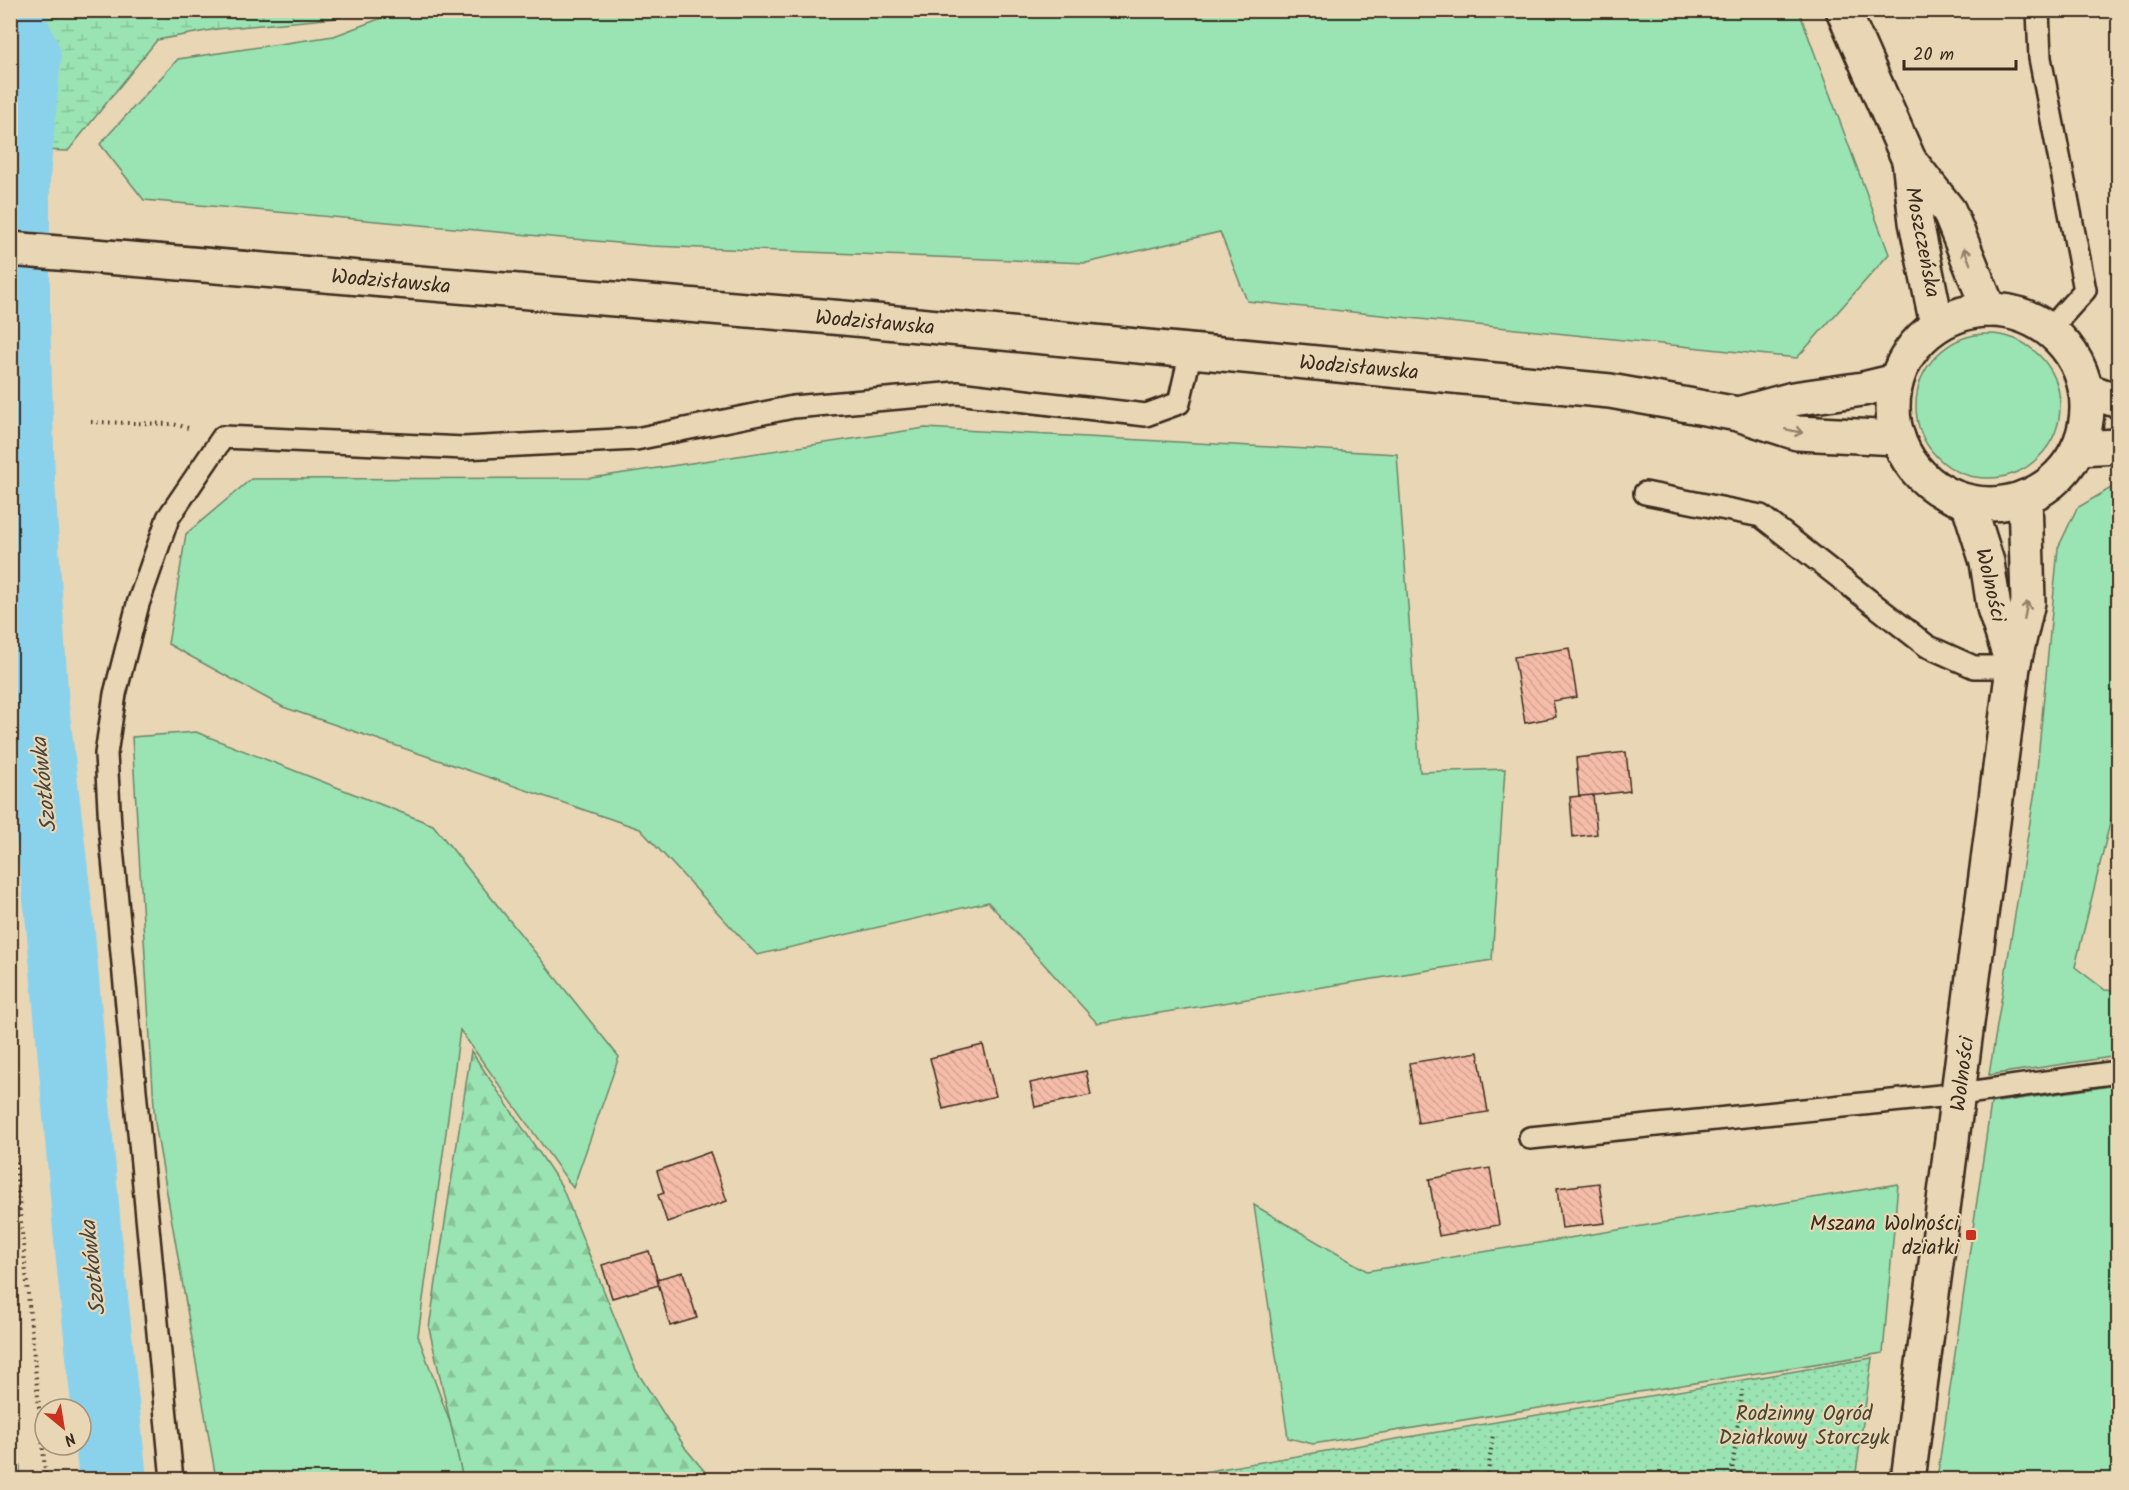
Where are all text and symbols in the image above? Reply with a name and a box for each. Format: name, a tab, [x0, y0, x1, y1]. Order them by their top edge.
scale bar	[1904, 33, 2016, 71]
text: 20 m	[1913, 41, 1954, 70]
street label: Moszczeńska	[1895, 184, 1948, 300]
one-way arrow	[1961, 247, 1972, 266]
street label: Wodzisławska	[330, 261, 452, 304]
street label: Wodzisławska	[814, 302, 936, 345]
street label: Wodzisławska	[1298, 347, 1420, 390]
one-way arrow	[1784, 426, 1803, 437]
street label: Wolności	[1965, 545, 2014, 627]
one-way arrow	[2021, 601, 2032, 620]
water label: Szotkówka	[23, 734, 68, 834]
street label: Wolności	[1943, 1034, 1985, 1113]
place label: Mszana Wolności działki	[1810, 1208, 1960, 1265]
water label: Szotkówka	[72, 1217, 117, 1317]
marker: Mszana Wolności działki	[1964, 1228, 1978, 1242]
north arrow	[33, 1397, 93, 1457]
park label: Rodzinny Ogród Działkowy Storczyk	[1718, 1398, 1890, 1455]
text: N	[59, 1425, 80, 1452]

